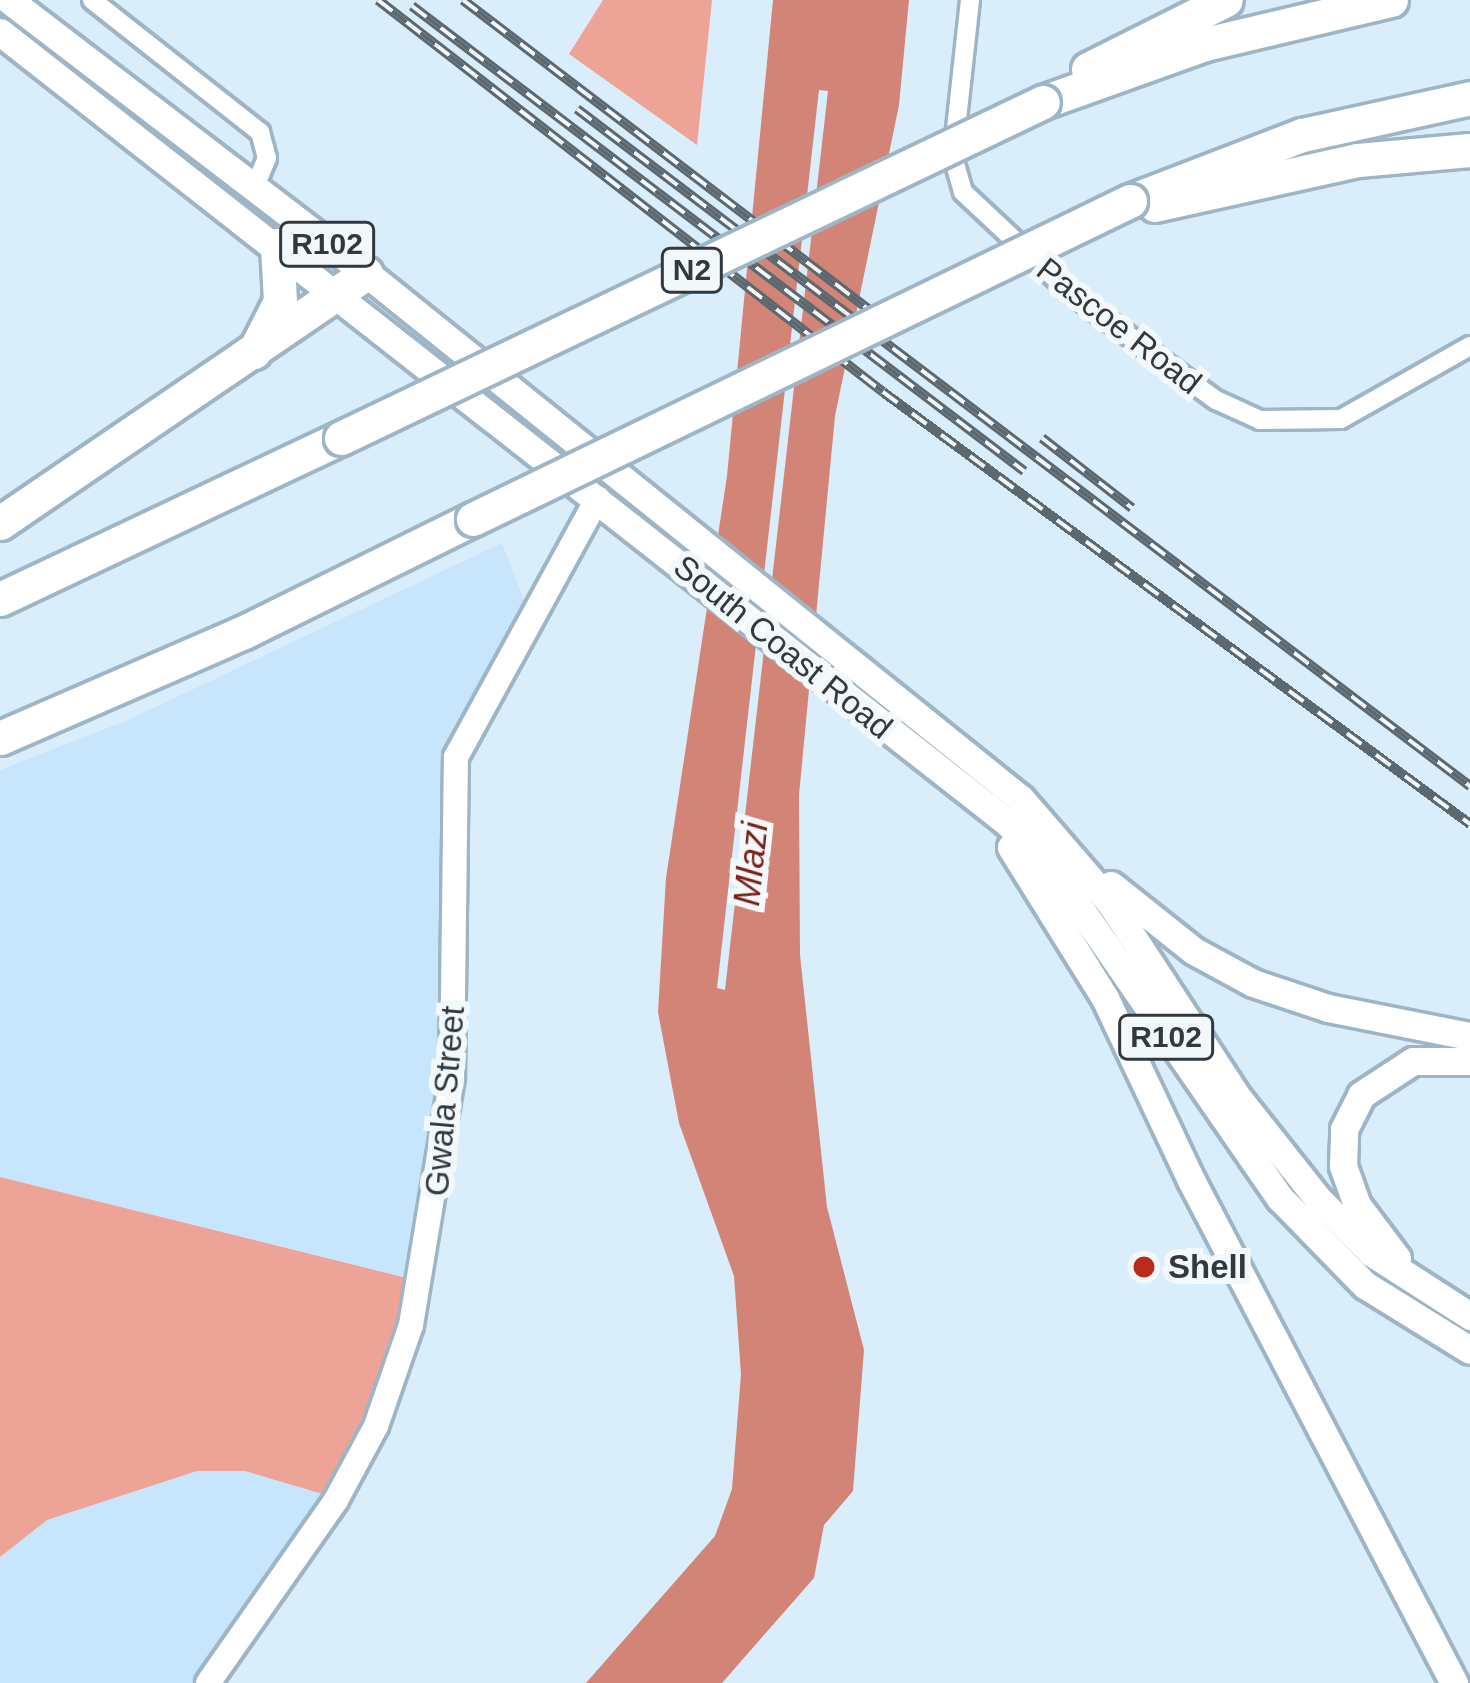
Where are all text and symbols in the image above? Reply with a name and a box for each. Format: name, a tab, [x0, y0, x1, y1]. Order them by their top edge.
road number: R102	[279, 220, 375, 268]
road number: N2	[659, 246, 725, 294]
street label: Pascoe Road	[1029, 249, 1209, 403]
street label: South Coast Road	[666, 547, 900, 747]
water label: Mlazi	[725, 820, 777, 908]
street label: Gwala Street	[417, 1004, 473, 1198]
road number: R102	[1118, 1013, 1214, 1061]
place label: Shell	[1168, 1247, 1247, 1287]
marker: Shell	[1131, 1254, 1157, 1280]

